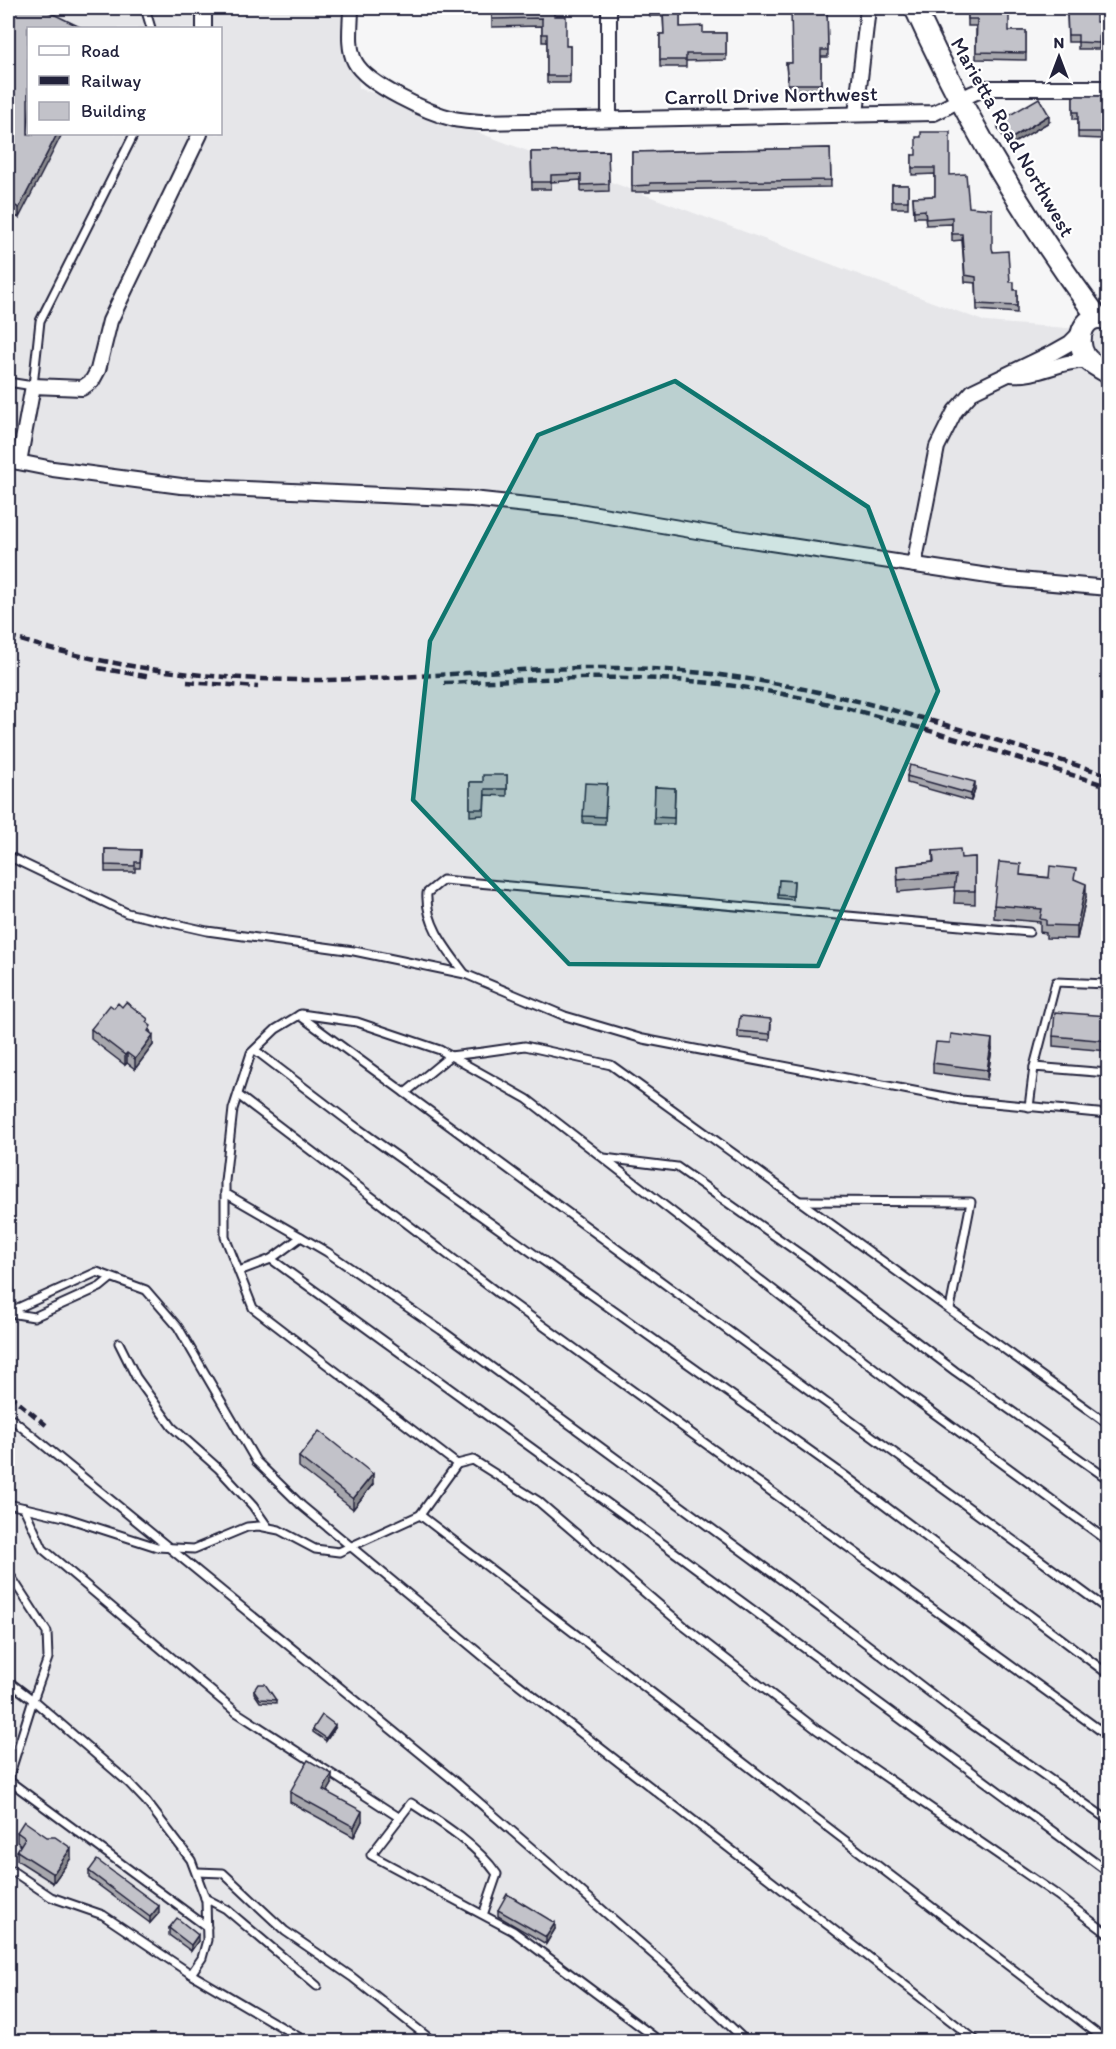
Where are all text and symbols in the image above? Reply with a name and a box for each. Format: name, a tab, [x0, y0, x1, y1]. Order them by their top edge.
legend	[27, 27, 222, 135]
north arrow	[1029, 27, 1089, 87]
street label: Marietta Road Northwest	[946, 33, 1080, 241]
text: Road	[81, 40, 120, 62]
text: Railway	[81, 70, 142, 92]
street label: Carroll Drive Northwest	[664, 81, 878, 109]
text: Building	[81, 100, 147, 122]

